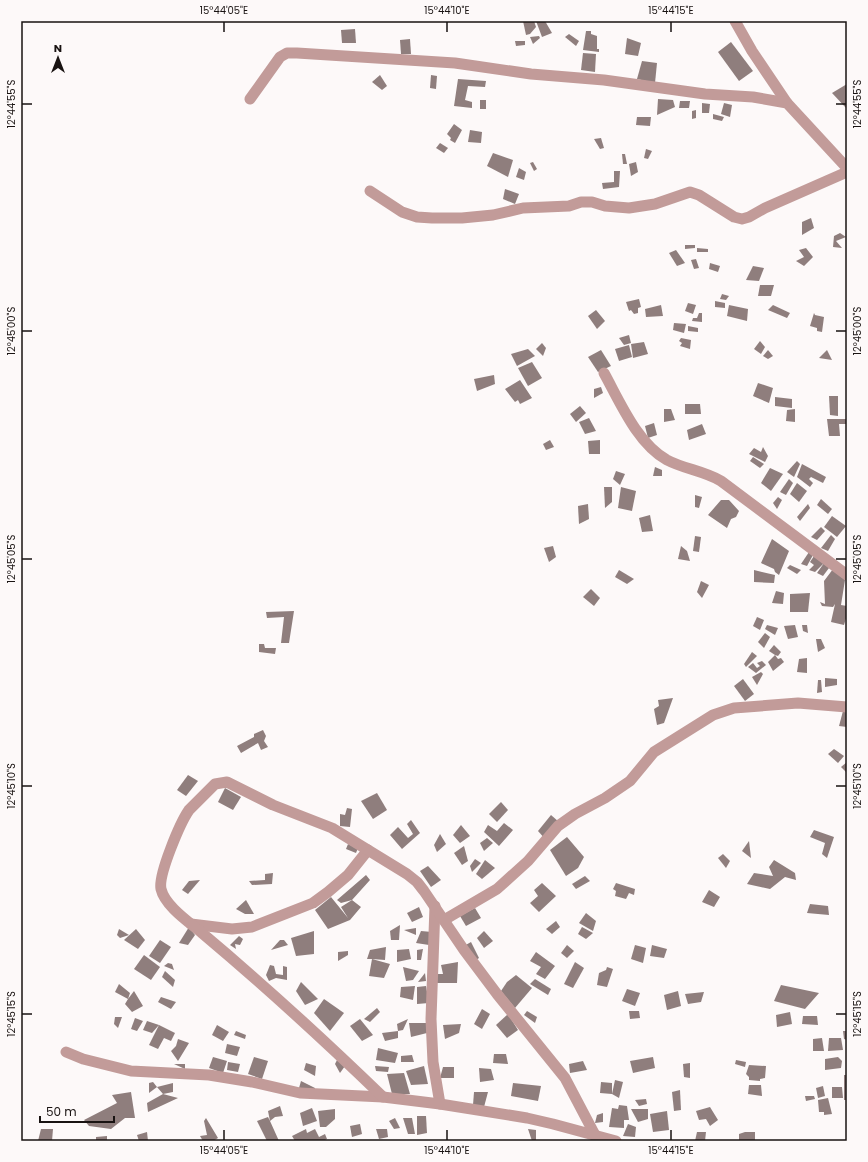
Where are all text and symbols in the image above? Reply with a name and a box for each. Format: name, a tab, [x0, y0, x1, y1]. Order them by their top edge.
text: 15°44'05"E	[200, 3, 248, 18]
text: 15°44'10"E	[424, 3, 470, 18]
text: 15°44'15"E	[648, 3, 694, 18]
north arrow	[38, 38, 78, 78]
text: N	[54, 40, 62, 56]
text: 12°44'55"S	[4, 80, 19, 128]
text: 12°44'55"S	[850, 80, 865, 128]
text: 12°45'00"S	[4, 307, 19, 355]
text: 12°45'00"S	[850, 307, 865, 355]
text: 12°45'05"S	[4, 535, 19, 583]
text: 12°45'05"S	[850, 535, 865, 583]
text: 12°45'10"S	[4, 763, 19, 809]
text: 12°45'10"S	[850, 763, 865, 809]
text: 12°45'15"S	[4, 991, 19, 1037]
text: 12°45'15"S	[850, 991, 865, 1037]
scale bar	[40, 1098, 114, 1124]
text: 50 m	[46, 1103, 77, 1120]
text: 15°44'05"E	[200, 1143, 248, 1158]
text: 15°44'10"E	[424, 1143, 470, 1158]
text: 15°44'15"E	[648, 1143, 694, 1158]

